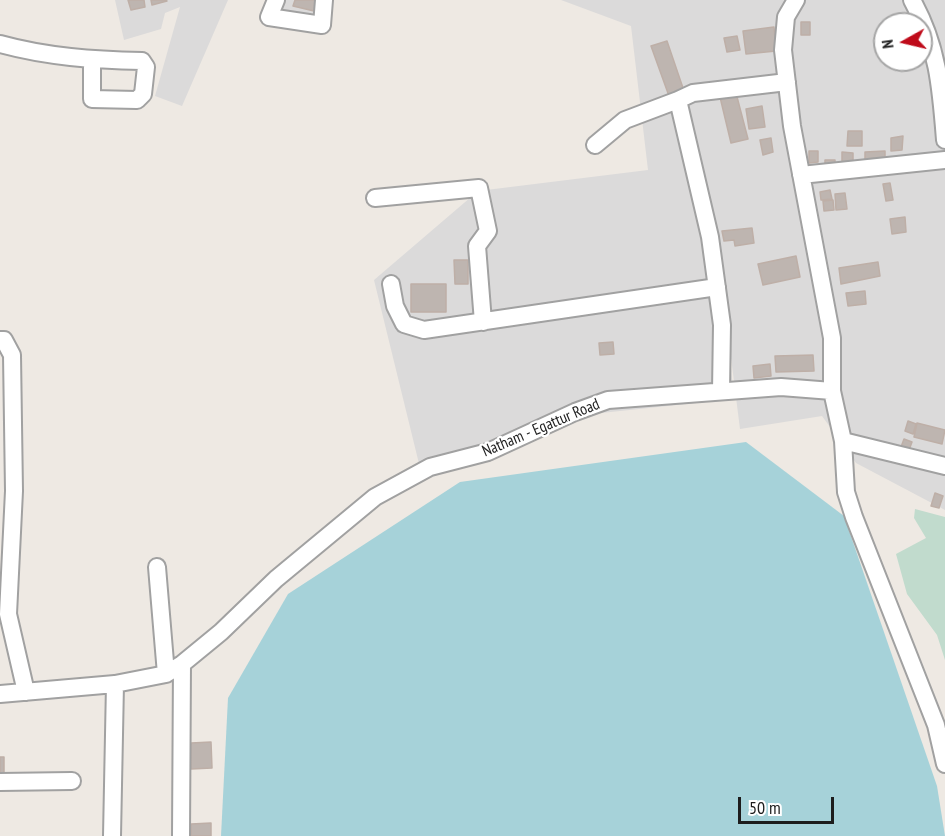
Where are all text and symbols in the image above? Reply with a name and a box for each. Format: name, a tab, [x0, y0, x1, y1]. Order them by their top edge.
north arrow	[873, 12, 933, 72]
text: N	[877, 39, 898, 50]
street label: Natham - Egattur Road	[479, 395, 603, 461]
scale bar	[741, 785, 837, 823]
text: 50 m	[749, 796, 781, 819]

